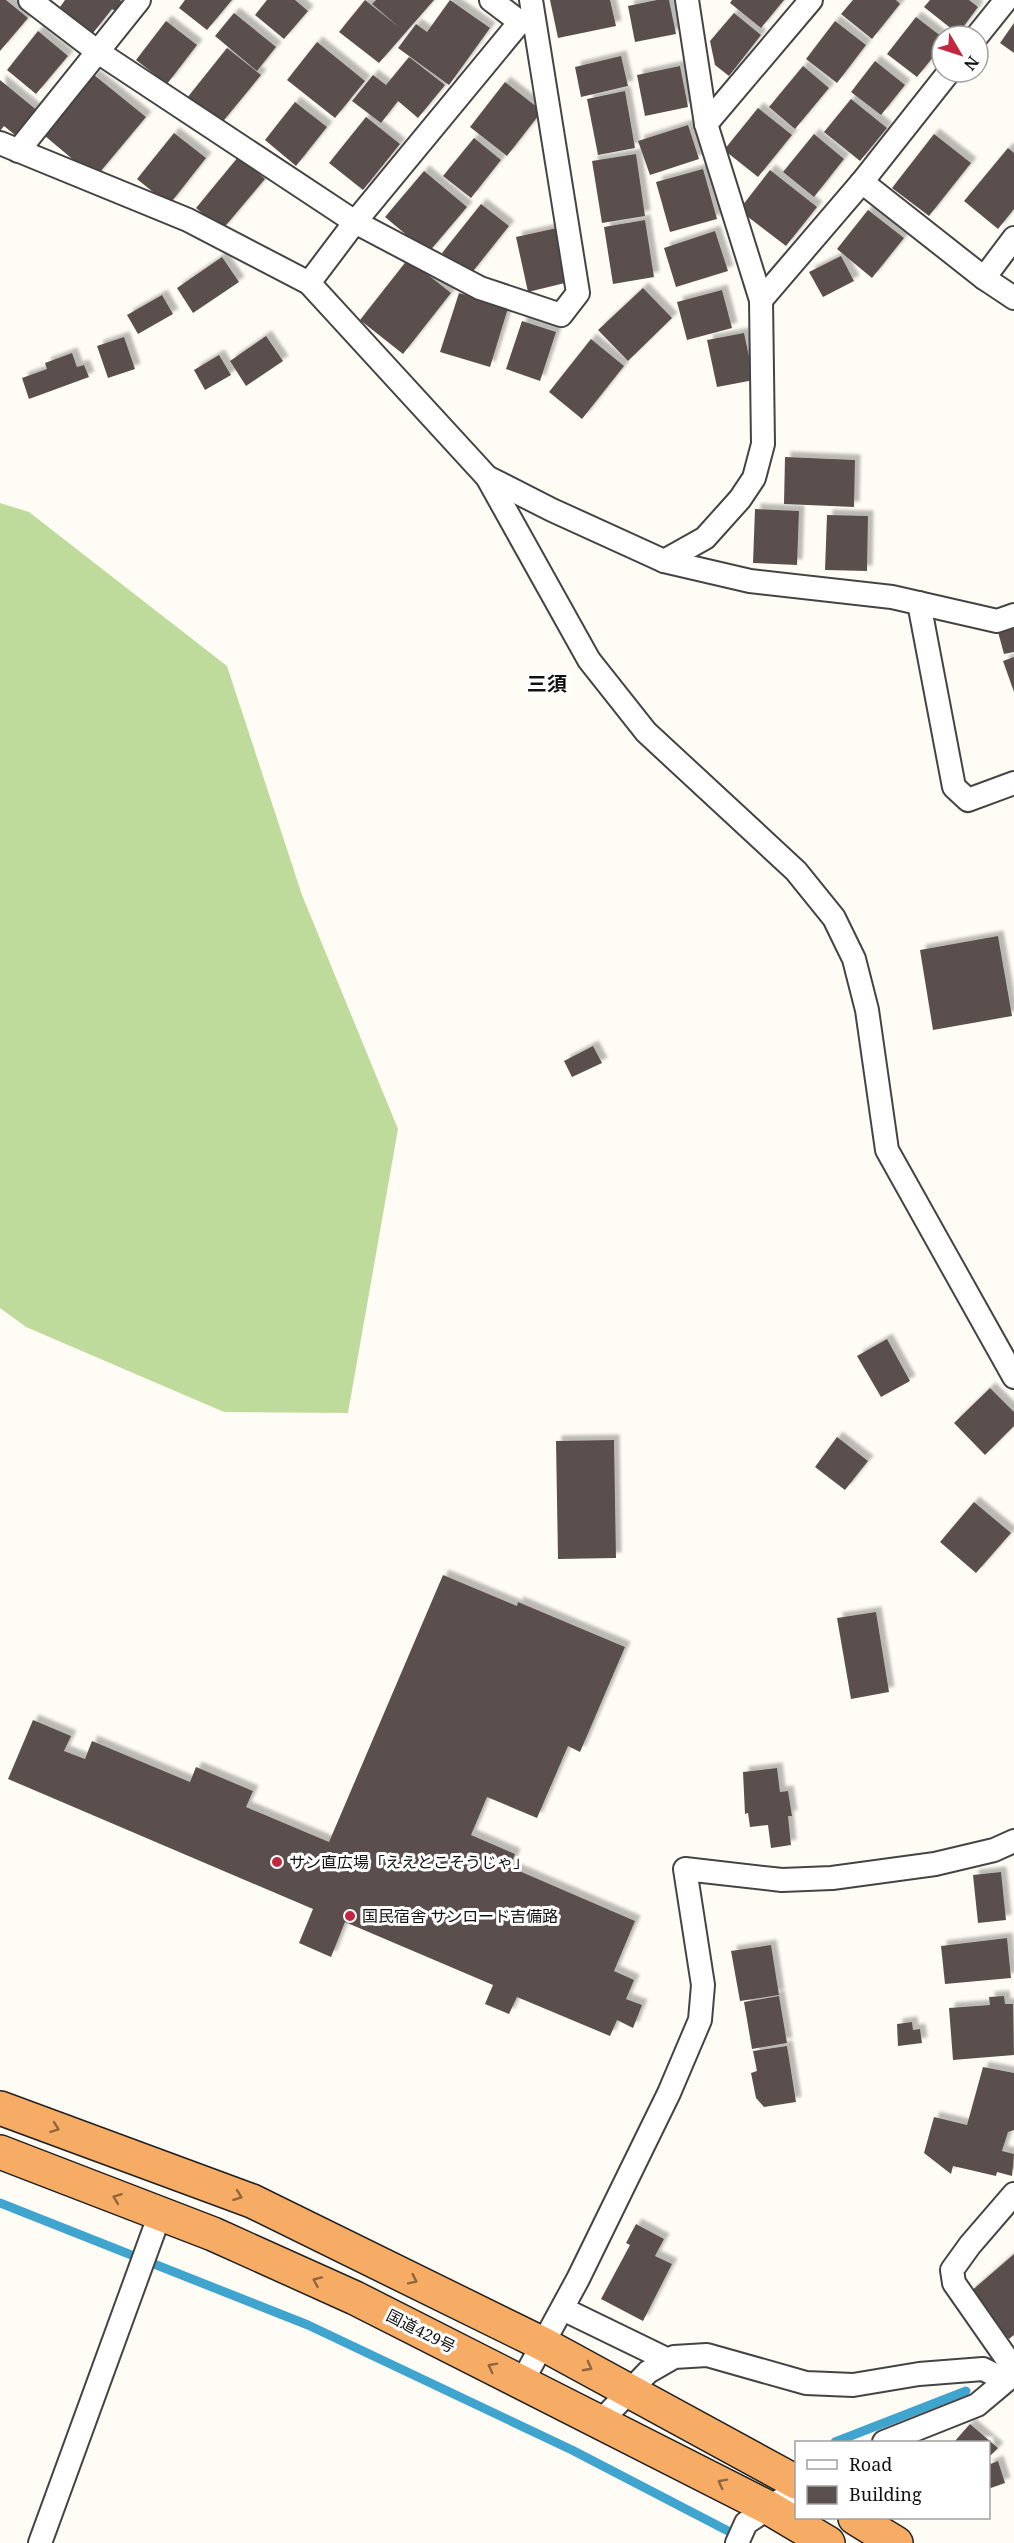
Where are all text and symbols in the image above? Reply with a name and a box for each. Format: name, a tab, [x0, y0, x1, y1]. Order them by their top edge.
north arrow	[930, 24, 990, 84]
text: N	[959, 52, 984, 76]
district label: 三須	[527, 670, 567, 697]
place label: サン直広場「ええとこそうじゃ」	[289, 1851, 529, 1873]
marker: サン直広場「ええとこそうじゃ」	[270, 1855, 284, 1869]
place label: 国民宿舎 サンロード吉備路	[362, 1905, 558, 1927]
marker: 国民宿舎 サンロード吉備路	[343, 1909, 357, 1923]
one-way arrow	[49, 2120, 60, 2133]
one-way arrow	[232, 2188, 243, 2201]
one-way arrow	[113, 2193, 124, 2205]
one-way arrow	[407, 2273, 418, 2285]
one-way arrow	[312, 2276, 323, 2288]
street label: 国道429号	[383, 2304, 459, 2358]
one-way arrow	[581, 2360, 592, 2371]
one-way arrow	[487, 2362, 498, 2374]
legend	[795, 2441, 990, 2519]
text: Road	[849, 2452, 892, 2476]
one-way arrow	[717, 2479, 728, 2491]
text: Building	[849, 2482, 922, 2506]

